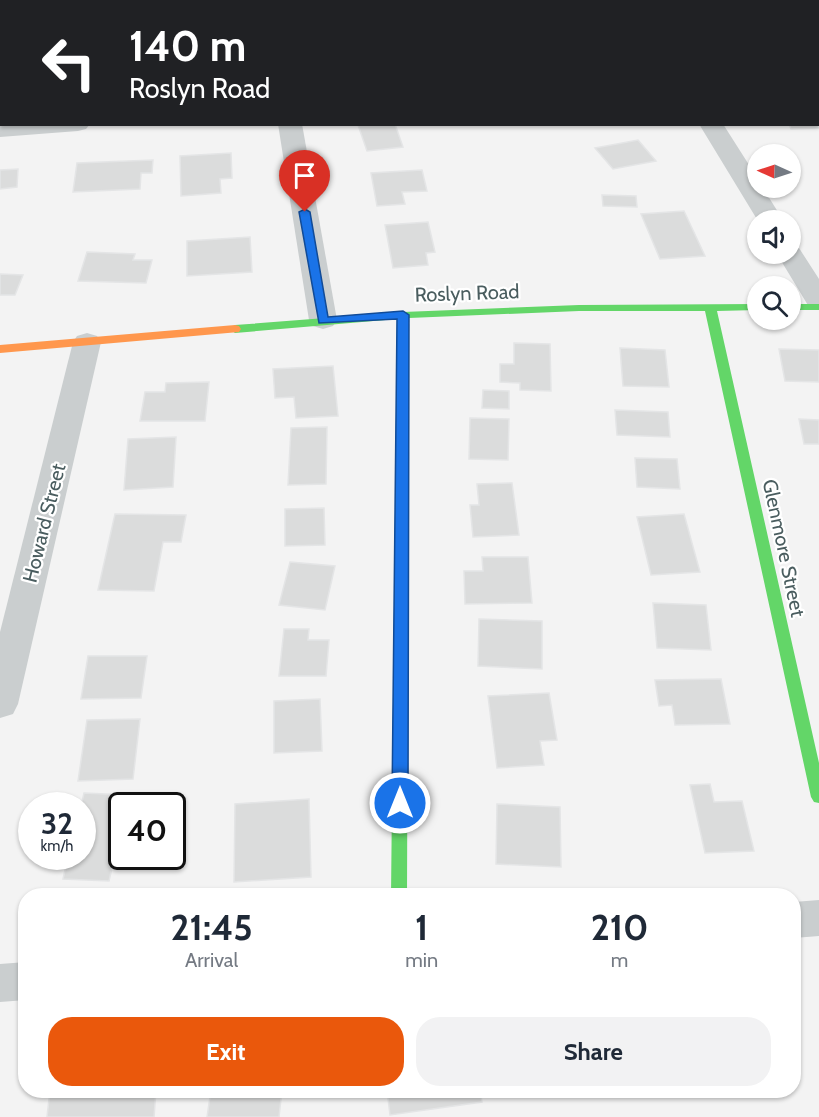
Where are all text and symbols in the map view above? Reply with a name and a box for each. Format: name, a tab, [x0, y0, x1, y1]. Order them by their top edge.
text: 140 m	[129, 20, 246, 72]
icon: left	[30, 24, 108, 102]
text: Roslyn Road	[129, 72, 270, 105]
north arrow	[747, 144, 801, 198]
map controls	[747, 144, 801, 330]
pin	[279, 150, 330, 212]
icon: arrive	[288, 159, 321, 192]
button: sound	[747, 210, 801, 264]
button: search	[747, 276, 801, 330]
street label: Roslyn Road	[414, 279, 520, 307]
street label: Howard Street	[18, 461, 70, 585]
street label: Glenmore Street	[758, 477, 810, 619]
position arrow	[368, 771, 432, 835]
speed limit sign: 40	[108, 792, 186, 870]
text: 32	[41, 805, 73, 842]
text: km/h	[41, 837, 73, 855]
text: 21:45	[171, 905, 253, 949]
text: 1	[415, 905, 428, 949]
text: 210	[591, 905, 648, 949]
text: Arrival	[185, 948, 238, 972]
text: min	[405, 948, 438, 972]
text: m	[611, 948, 628, 972]
button: Exit	[48, 1017, 404, 1086]
button: Share	[416, 1017, 771, 1086]

